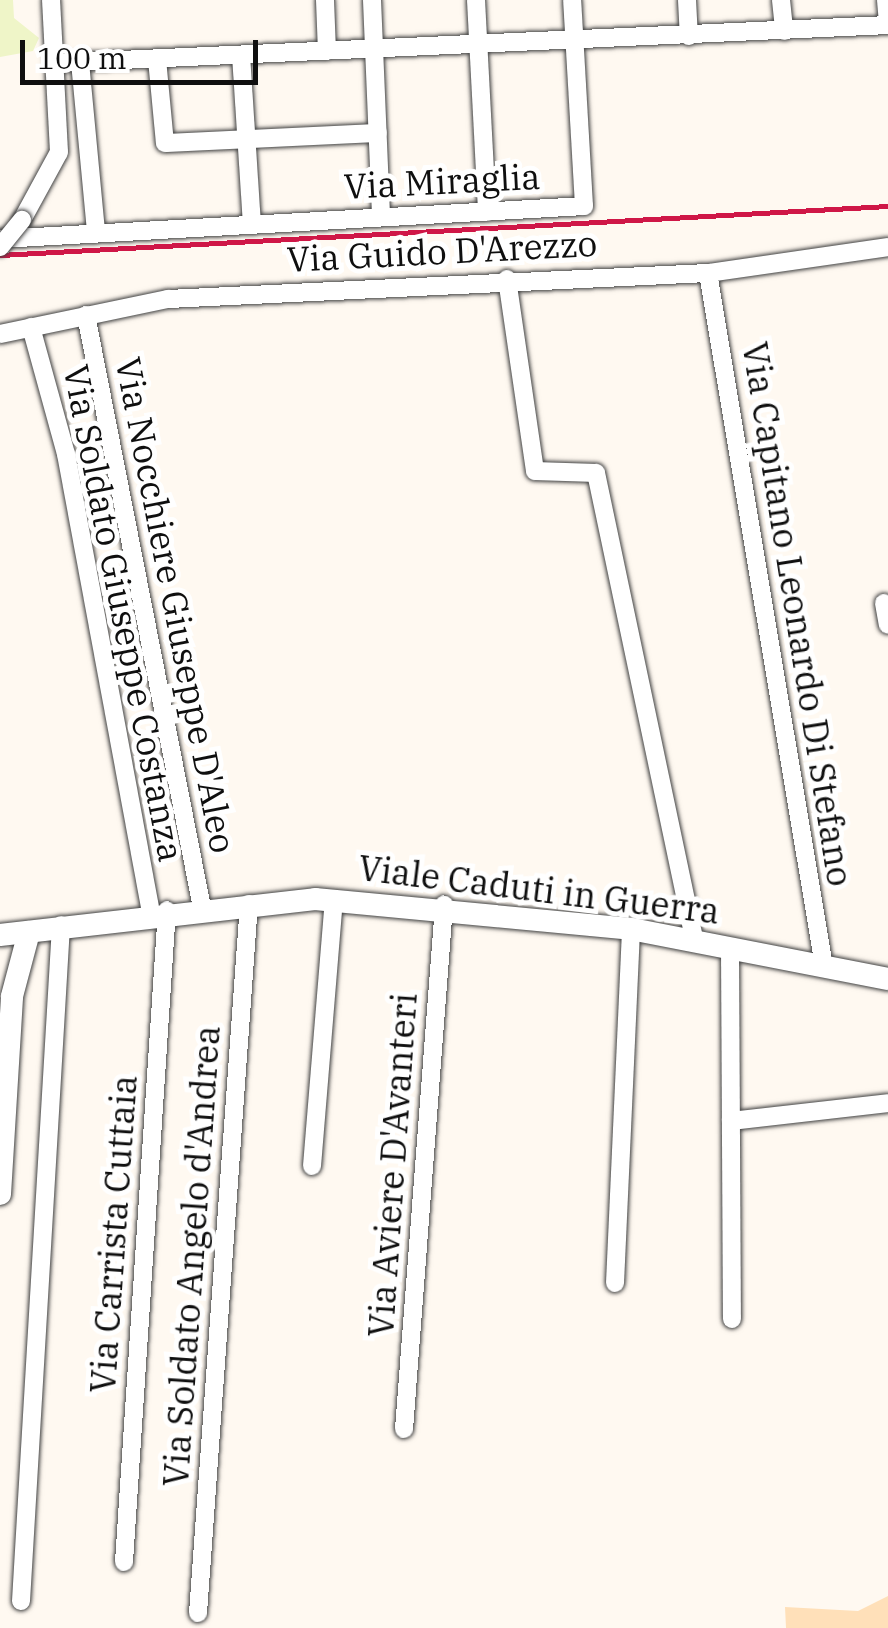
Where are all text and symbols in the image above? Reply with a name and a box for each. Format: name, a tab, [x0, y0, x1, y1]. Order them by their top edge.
scale bar	[25, 20, 262, 82]
text: 100 m	[37, 38, 127, 77]
street label: Via Miraglia	[343, 155, 541, 207]
street label: Via Guido D'Arezzo	[286, 222, 598, 280]
street label: Via Capitano Leonardo Di Stefano	[734, 339, 862, 889]
street label: Via Nocchiere Giuseppe D'Aleo	[107, 354, 245, 856]
street label: Via Soldato Giuseppe Costanza	[55, 361, 193, 865]
street label: Viale Caduti in Guerra	[356, 846, 722, 932]
street label: Via Aviere D'Avanteri	[359, 991, 425, 1339]
street label: Via Soldato Angelo d'Andrea	[154, 1024, 228, 1488]
street label: Via Carrista Cuttaia	[81, 1074, 145, 1394]

